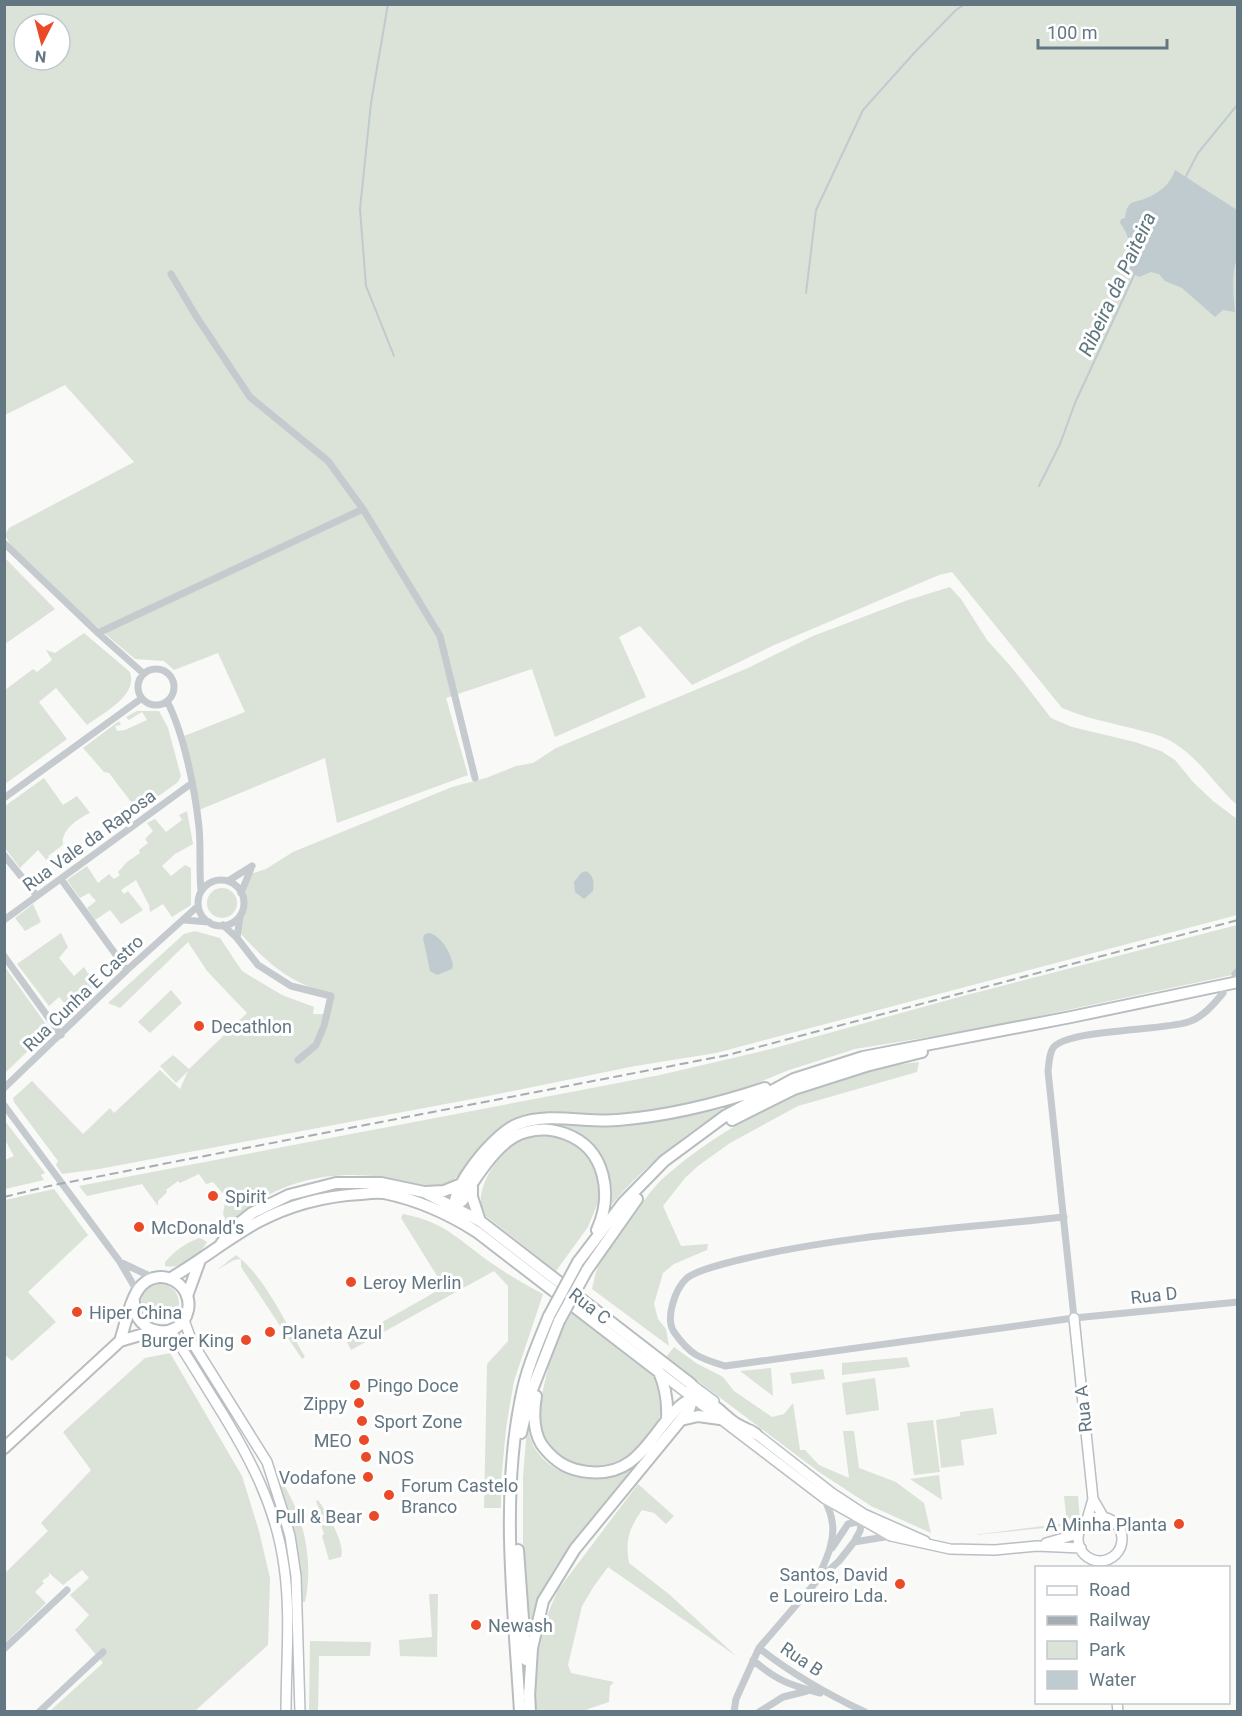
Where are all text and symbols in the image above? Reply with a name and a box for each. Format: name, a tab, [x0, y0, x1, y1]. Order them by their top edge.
north arrow	[12, 12, 72, 72]
scale bar	[1038, 12, 1167, 50]
text: 100 m	[1047, 22, 1098, 43]
text: N	[34, 46, 47, 66]
water label: Ribeira da Paiteira	[1073, 208, 1161, 360]
street label: Rua Vale da Raposa	[18, 785, 160, 895]
street label: Rua Cunha E Castro	[19, 930, 147, 1056]
place label: Decathlon	[211, 1016, 292, 1037]
marker: Decathlon	[192, 1019, 206, 1033]
place label: Spirit	[225, 1186, 267, 1207]
marker: Spirit	[206, 1189, 220, 1203]
place label: McDonald's	[151, 1217, 244, 1238]
marker: McDonald's	[132, 1220, 146, 1234]
place label: Leroy Merlin	[363, 1272, 461, 1293]
marker: Leroy Merlin	[344, 1275, 358, 1289]
street label: Rua D	[1129, 1282, 1179, 1308]
street label: Rua C	[565, 1283, 615, 1329]
place label: Hiper China	[89, 1302, 182, 1323]
marker: Hiper China	[70, 1305, 84, 1319]
place label: Planeta Azul	[282, 1322, 382, 1343]
marker: Planeta Azul	[263, 1325, 277, 1339]
place label: Burger King	[141, 1330, 234, 1351]
marker: Burger King	[239, 1333, 253, 1347]
place label: Pingo Doce	[367, 1375, 459, 1396]
marker: Pingo Doce	[348, 1378, 362, 1392]
street label: Rua A	[1070, 1384, 1096, 1433]
place label: Zippy	[303, 1393, 347, 1414]
marker: Zippy	[352, 1396, 366, 1410]
place label: Sport Zone	[374, 1411, 462, 1432]
marker: Sport Zone	[355, 1414, 369, 1428]
place label: MEO	[314, 1430, 352, 1451]
marker: MEO	[357, 1433, 371, 1447]
place label: NOS	[378, 1447, 414, 1468]
marker: NOS	[359, 1450, 373, 1464]
place label: Vodafone	[279, 1467, 356, 1488]
marker: Vodafone	[361, 1470, 375, 1484]
place label: Forum Castelo Branco	[401, 1475, 518, 1517]
marker: Forum Castelo Branco	[382, 1488, 396, 1502]
place label: Pull & Bear	[275, 1506, 362, 1527]
marker: Pull & Bear	[367, 1509, 381, 1523]
place label: A Minha Planta	[1045, 1514, 1167, 1535]
marker: A Minha Planta	[1172, 1517, 1186, 1531]
place label: Santos, David e Loureiro Lda.	[769, 1564, 888, 1606]
legend	[1035, 1566, 1230, 1704]
marker: Santos, David e Loureiro Lda.	[893, 1577, 907, 1591]
text: Road	[1089, 1579, 1130, 1600]
text: Railway	[1089, 1609, 1151, 1630]
place label: Newash	[488, 1615, 553, 1636]
marker: Newash	[469, 1618, 483, 1632]
street label: Rua B	[777, 1637, 827, 1681]
text: Park	[1089, 1639, 1126, 1660]
text: Water	[1089, 1669, 1136, 1690]

